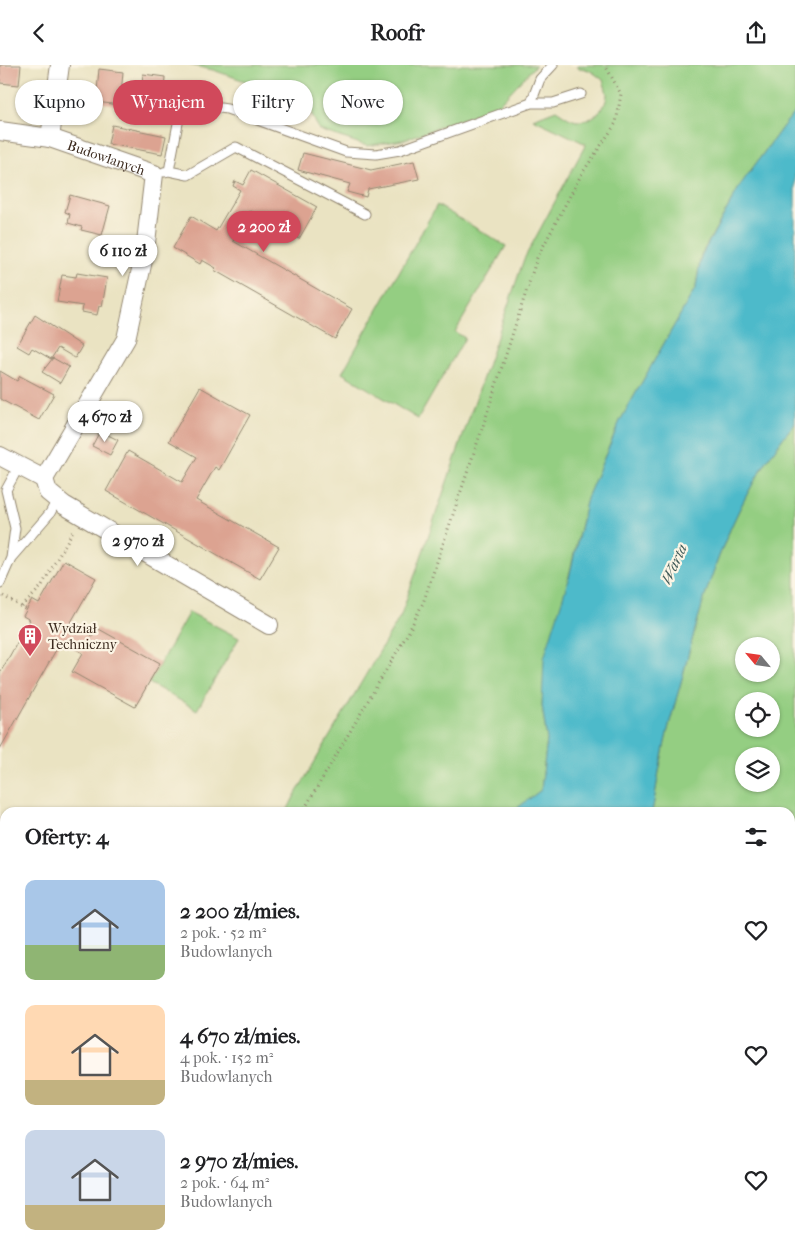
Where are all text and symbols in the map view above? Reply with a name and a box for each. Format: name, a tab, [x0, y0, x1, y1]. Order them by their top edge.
icon: back	[25, 19, 53, 47]
icon: share	[742, 19, 770, 47]
text: Roofr	[370, 20, 425, 46]
chip: Kupno	[15, 80, 103, 125]
chip: Wynajem	[113, 80, 223, 125]
chip: Filtry	[233, 80, 313, 125]
chip: Nowe	[323, 80, 403, 125]
street label: Budowlanych	[65, 137, 147, 179]
pin: 2 200 zł	[212, 211, 316, 253]
text: 2 200 zł	[238, 217, 290, 236]
pin: 6 110 zł	[71, 235, 175, 277]
text: 6 110 zł	[99, 241, 147, 260]
pin: 4 670 zł	[53, 401, 157, 443]
text: 4 670 zł	[79, 407, 131, 426]
pin: 2 970 zł	[86, 525, 190, 567]
text: 2 970 zł	[112, 531, 164, 550]
water label: Warta	[657, 541, 691, 587]
place label: Wydział Techniczny	[47, 620, 117, 653]
building icon: Wydział Techniczny	[17, 623, 43, 657]
north arrow	[735, 637, 780, 683]
map controls	[735, 637, 780, 792]
button: locate	[735, 692, 780, 737]
button: layers	[735, 747, 780, 792]
icon: filters	[742, 823, 770, 851]
text: Oferty: 4	[25, 825, 108, 849]
text: 2 200 zł/mies.	[180, 899, 300, 923]
icon: home	[65, 900, 125, 960]
icon: heart	[742, 916, 770, 944]
text: 2 pok. · 52 m²	[180, 923, 266, 942]
text: Budowlanych	[180, 942, 273, 961]
text: 4 670 zł/mies.	[180, 1024, 300, 1048]
icon: home	[65, 1025, 125, 1085]
icon: heart	[742, 1041, 770, 1069]
text: 4 pok. · 152 m²	[180, 1048, 273, 1067]
text: Budowlanych	[180, 1067, 273, 1086]
text: 2 970 zł/mies.	[180, 1149, 298, 1173]
icon: home	[65, 1150, 125, 1210]
icon: heart	[742, 1166, 770, 1194]
text: 2 pok. · 64 m²	[180, 1173, 269, 1192]
text: Budowlanych	[180, 1192, 273, 1211]

